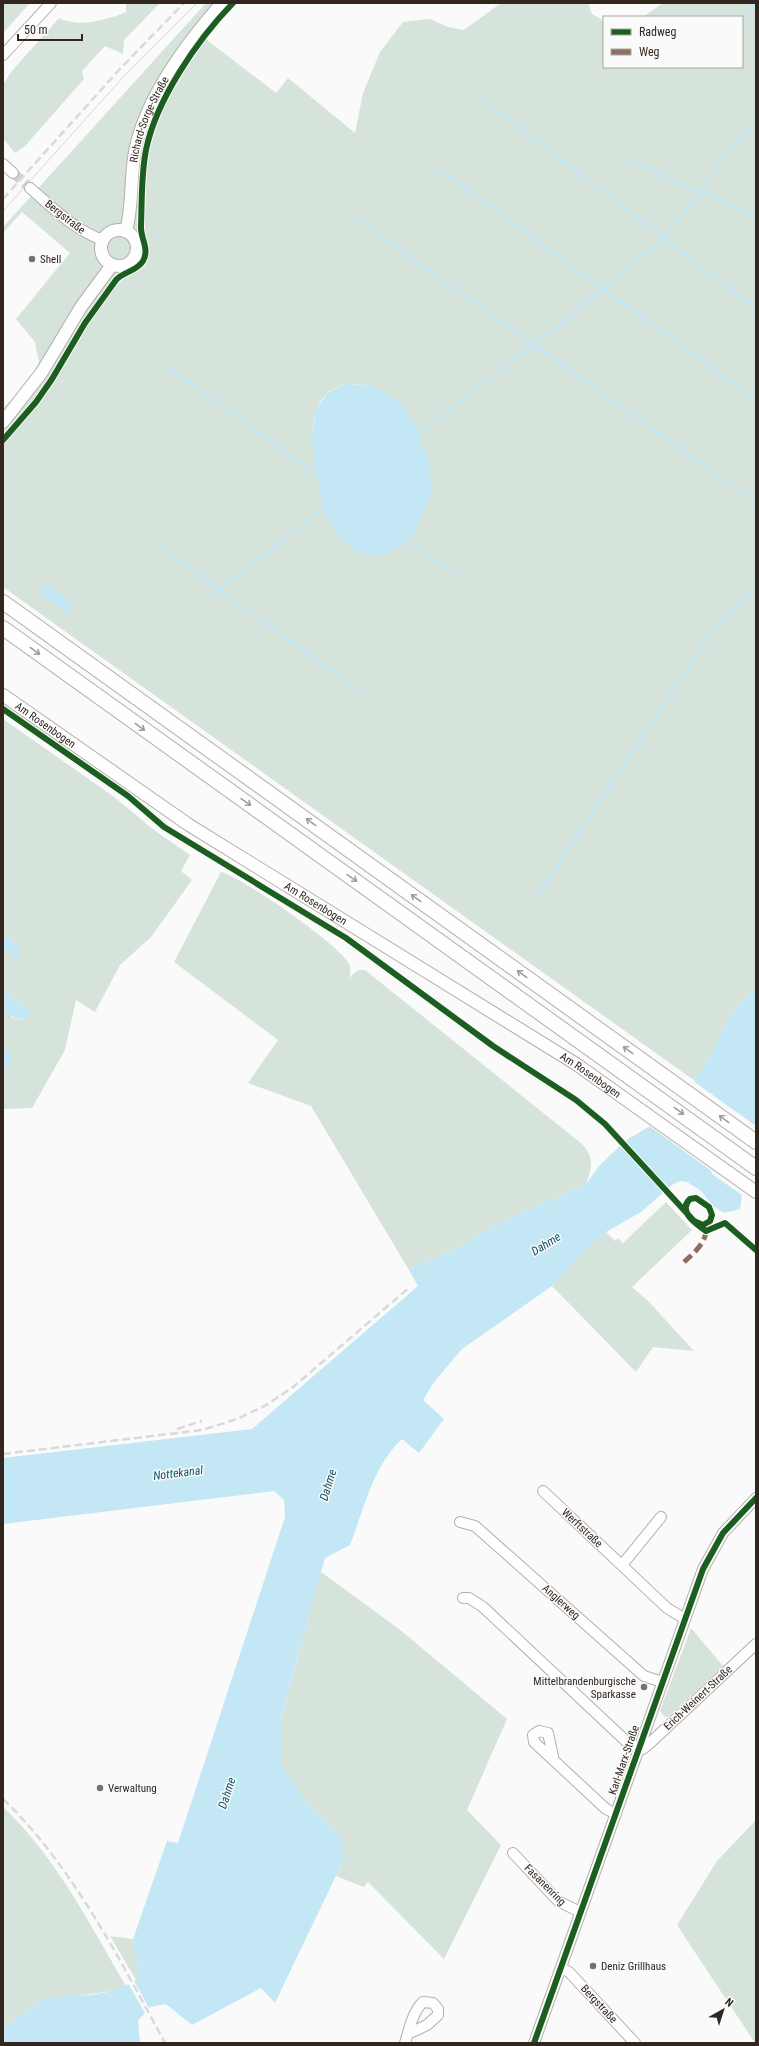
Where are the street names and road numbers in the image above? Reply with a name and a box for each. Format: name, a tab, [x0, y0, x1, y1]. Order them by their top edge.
street label: Richard-Sorge-Straße	[127, 74, 171, 163]
street label: Bergstraße	[42, 197, 88, 237]
street label: Am Rosenbogen	[13, 699, 78, 750]
street label: Am Rosenbogen	[282, 879, 349, 928]
street label: Am Rosenbogen	[558, 1049, 624, 1100]
street label: Werftstraße	[559, 1506, 605, 1550]
street label: Anglerweg	[540, 1582, 582, 1622]
street label: Erich-Weinert-Straße	[661, 1663, 735, 1733]
street label: Karl-Marx-Straße	[606, 1724, 642, 1796]
street label: Fasanenring	[522, 1862, 568, 1908]
street label: Bergstraße	[578, 1982, 620, 2026]

